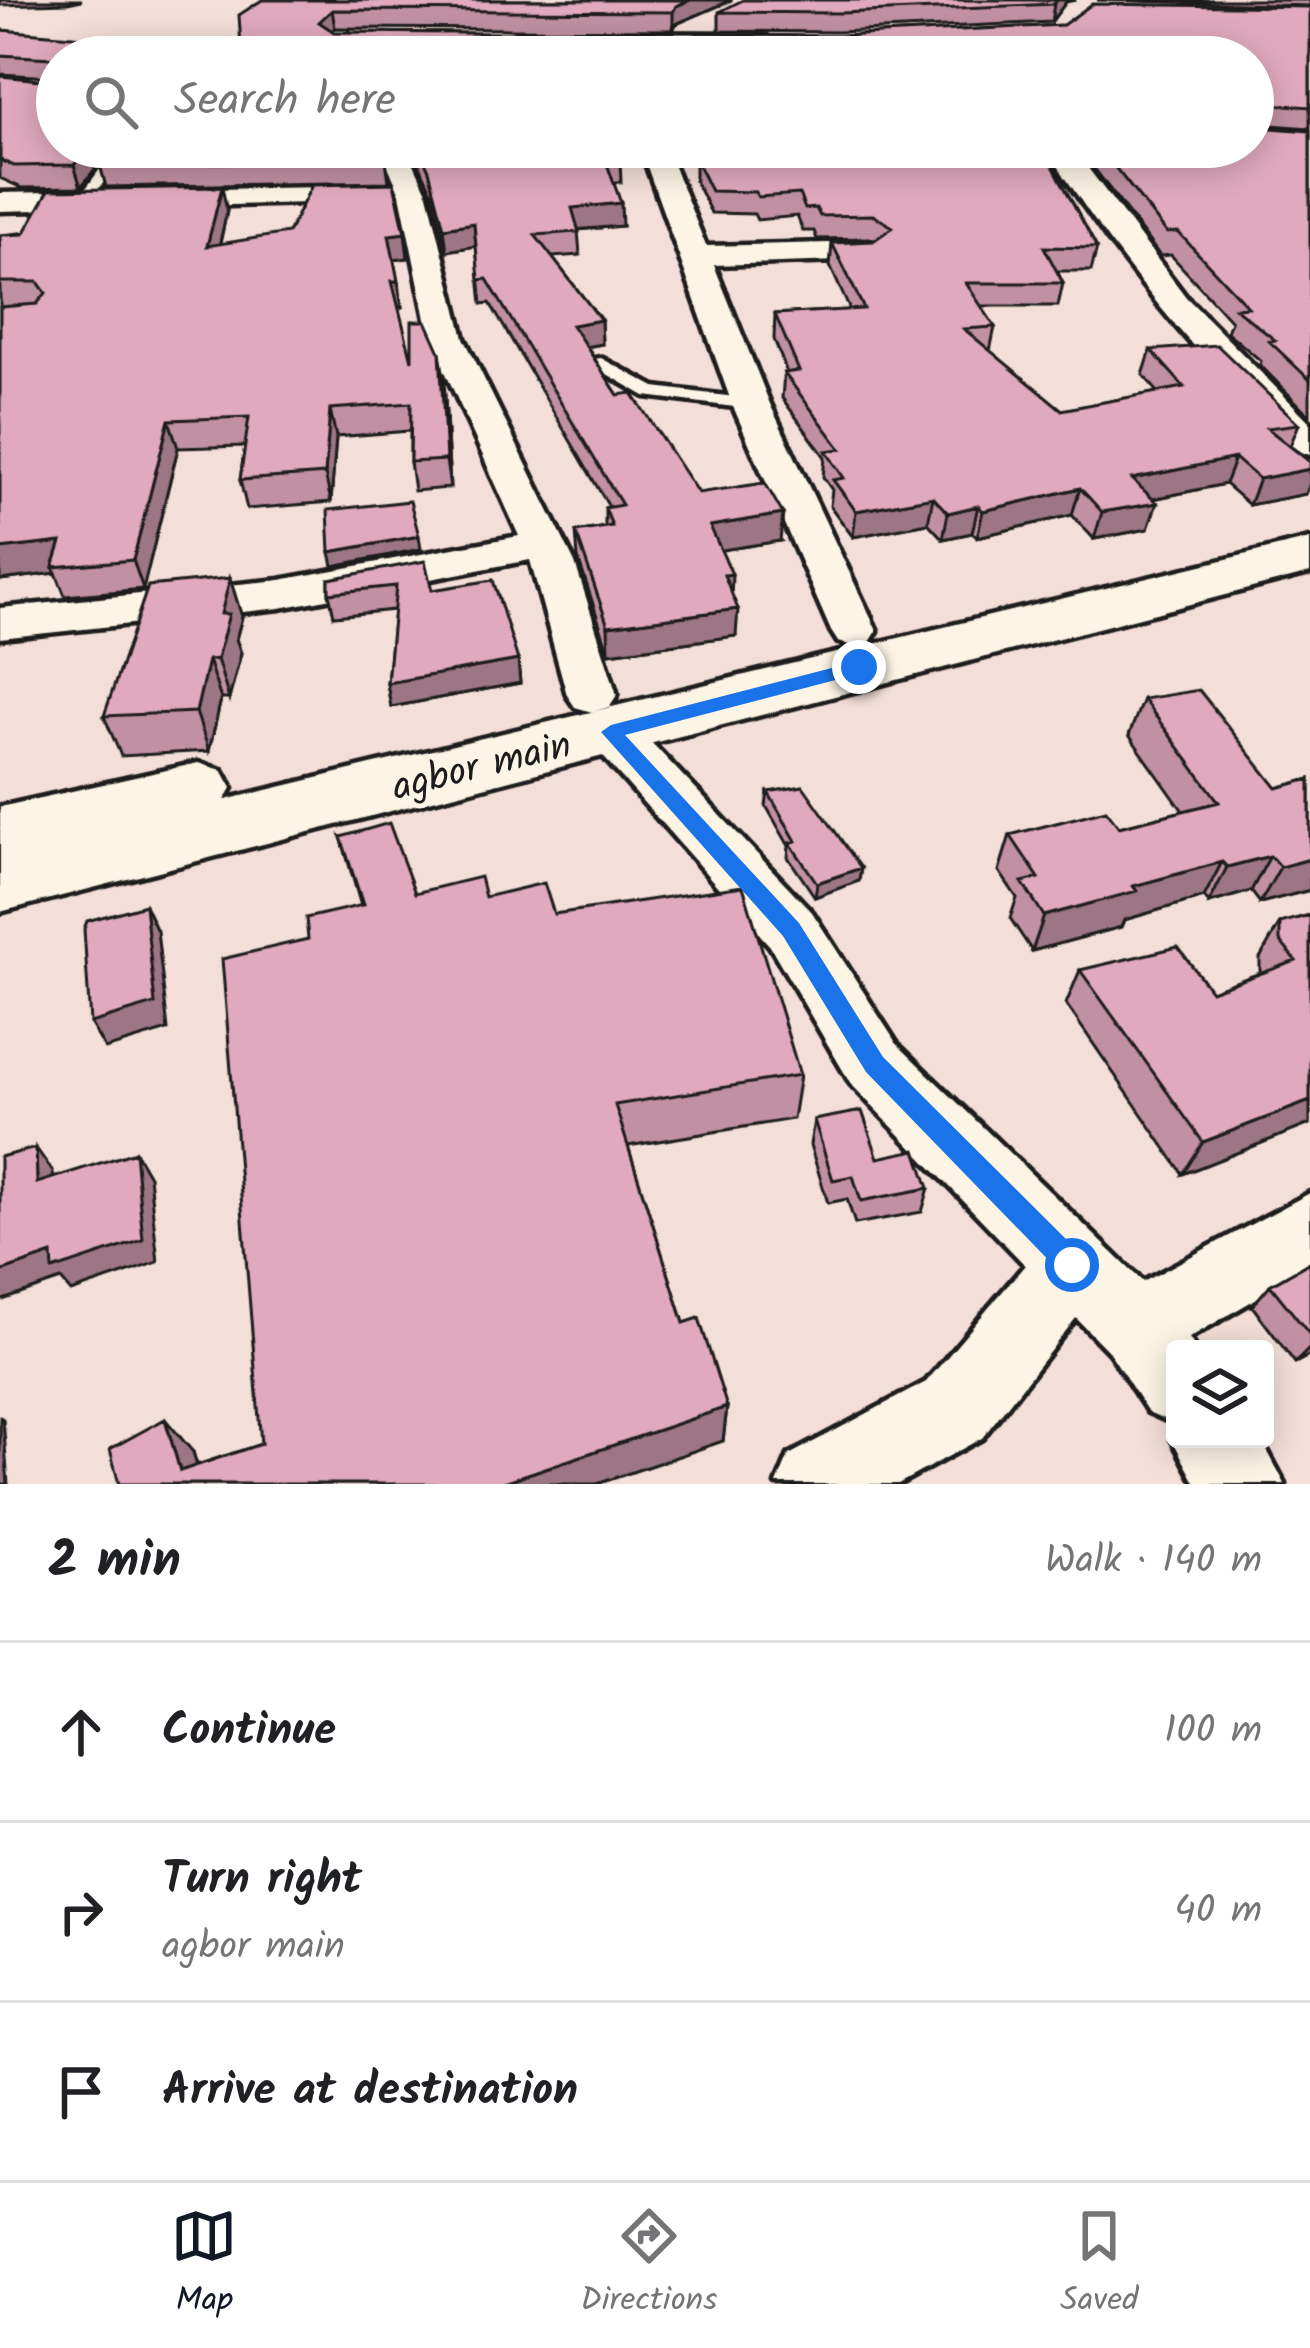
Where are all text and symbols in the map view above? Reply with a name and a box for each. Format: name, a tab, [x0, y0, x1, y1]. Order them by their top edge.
search box	[36, 36, 1274, 168]
text: Search here	[174, 66, 396, 138]
icon: search	[78, 69, 144, 135]
route end	[832, 640, 886, 694]
street label: agbor main	[386, 716, 578, 820]
route start	[1045, 1238, 1099, 1292]
map controls	[1166, 1340, 1274, 1448]
button: layers	[1166, 1340, 1274, 1448]
text: 2 min	[48, 1522, 181, 1603]
text: Walk · 140 m	[1045, 1531, 1262, 1593]
text: Continue	[162, 1696, 336, 1768]
icon: ahead	[48, 1699, 114, 1765]
text: 100 m	[1164, 1701, 1262, 1763]
text: Turn right	[162, 1845, 362, 1917]
icon: right	[48, 1879, 114, 1945]
text: 40 m	[1174, 1881, 1262, 1943]
text: agbor main	[162, 1917, 345, 1979]
text: Arrive at destination	[162, 2056, 578, 2128]
icon: arrive	[48, 2059, 114, 2125]
tab: Map	[171, 2203, 237, 2328]
tab: Directions	[580, 2203, 717, 2328]
tab: Saved	[1060, 2203, 1139, 2328]

